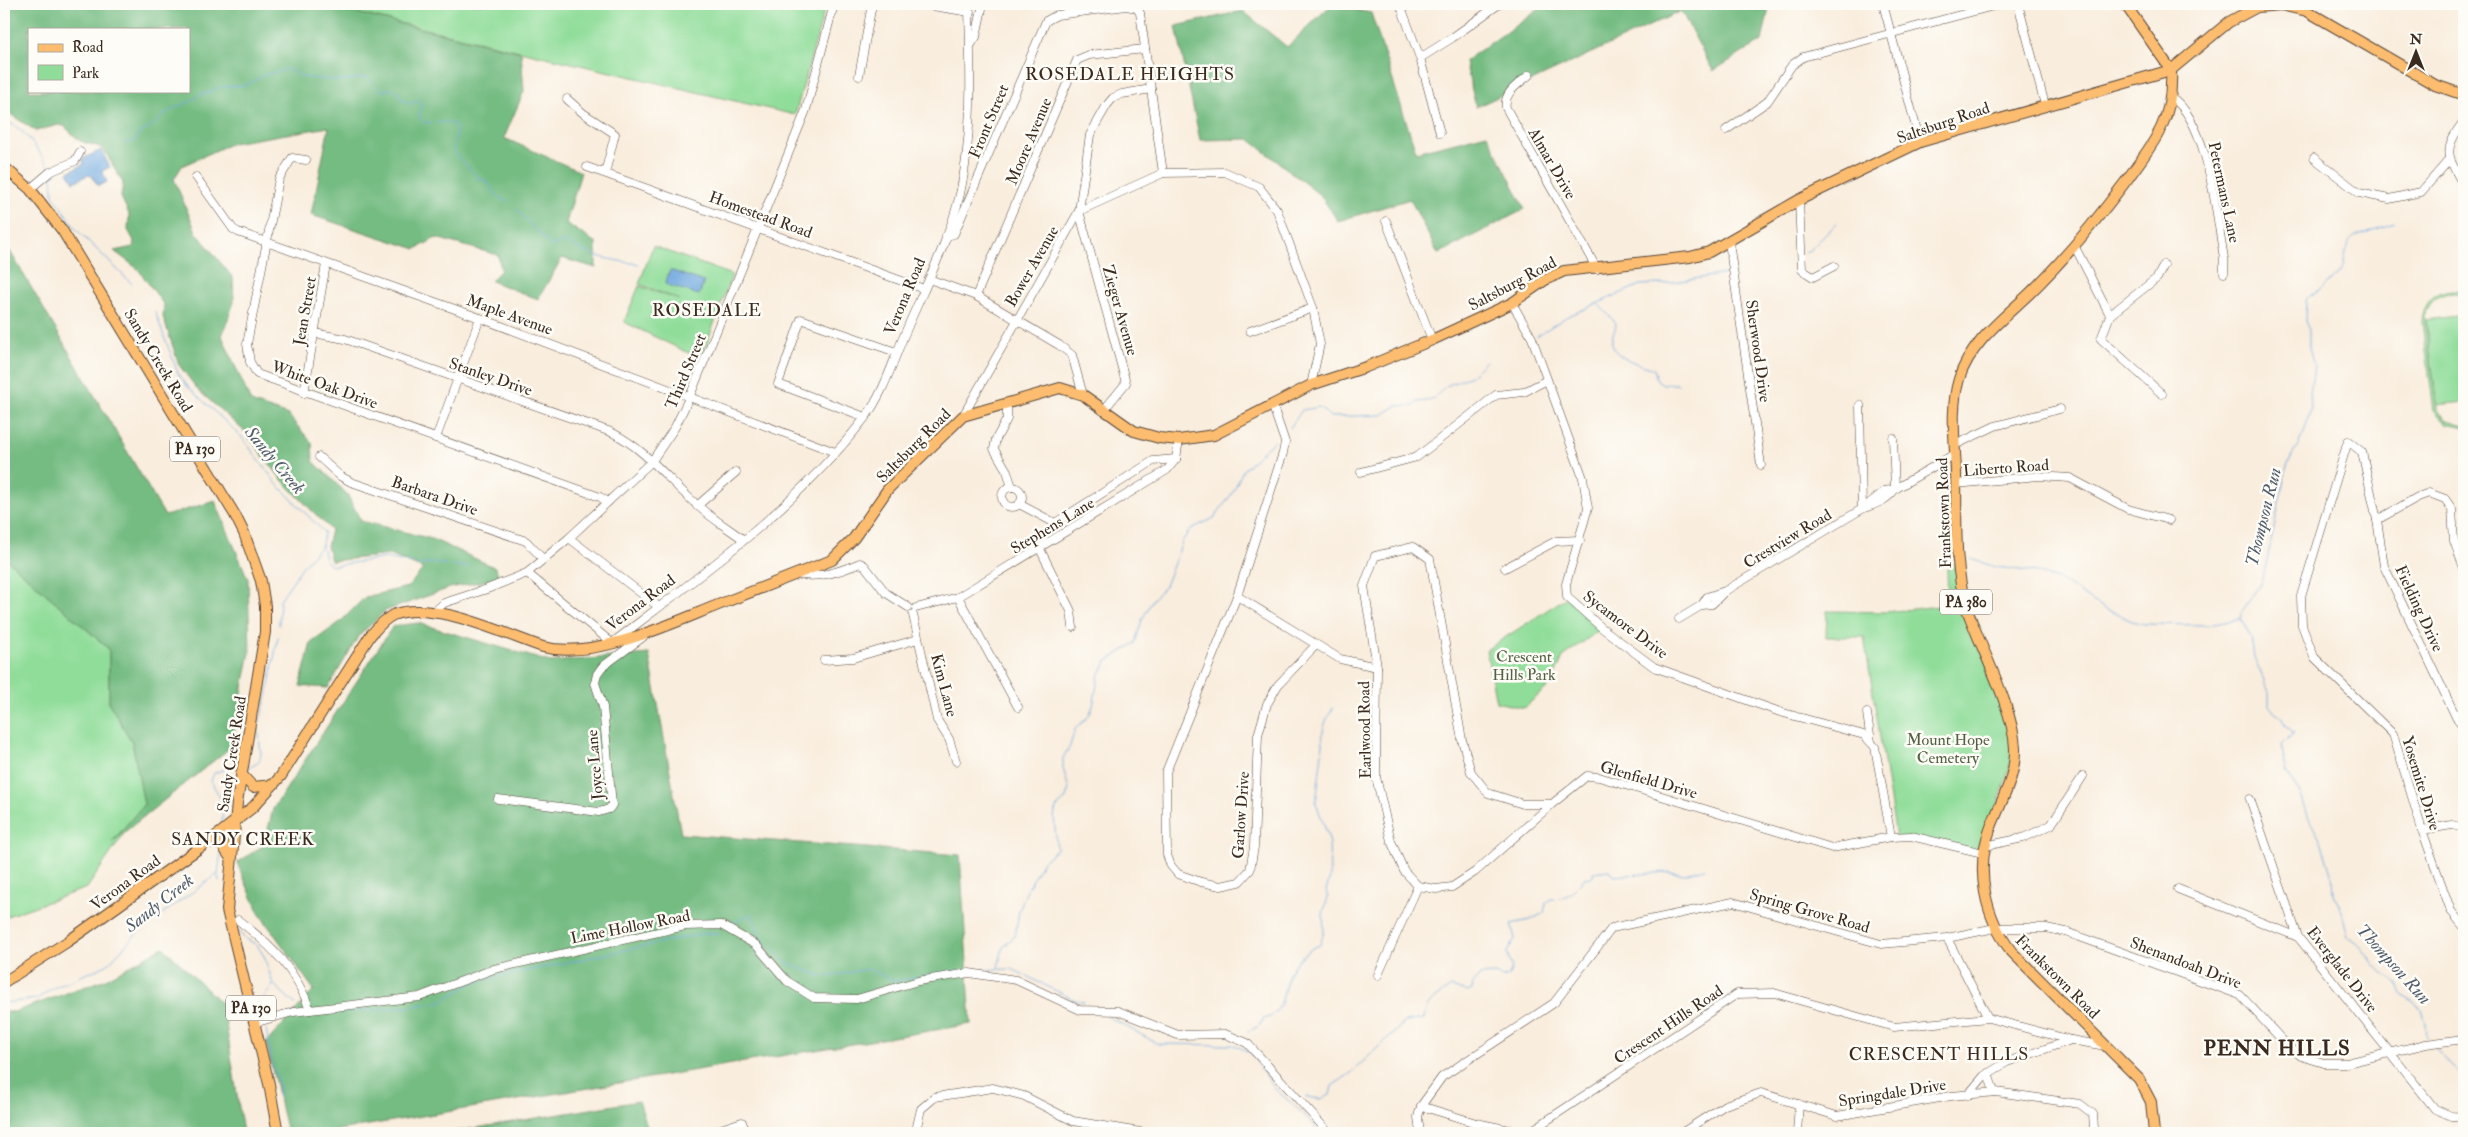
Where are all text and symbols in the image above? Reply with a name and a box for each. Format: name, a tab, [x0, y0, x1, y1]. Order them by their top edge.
legend	[28, 28, 190, 92]
north arrow	[2390, 28, 2440, 78]
text: N	[2409, 31, 2423, 48]
text: Road	[72, 38, 104, 57]
district label: ROSEDALE HEIGHTS	[1025, 63, 1235, 86]
text: Park	[72, 64, 99, 83]
street label: Front Street	[964, 81, 1013, 161]
street label: Moore Avenue	[1002, 94, 1056, 188]
street label: Saltsburg Road	[1894, 98, 1992, 148]
street label: Almar Drive	[1523, 123, 1581, 203]
street label: Petermans Lane	[2204, 140, 2245, 245]
street label: Homestead Road	[706, 187, 815, 243]
street label: Bower Avenue	[1001, 222, 1063, 311]
street label: Saltsburg Road	[1465, 252, 1560, 315]
street label: Verona Road	[880, 255, 930, 338]
street label: Zieger Avenue	[1098, 263, 1143, 358]
street label: Jean Street	[289, 275, 322, 348]
street label: Maple Avenue	[463, 290, 556, 341]
district label: ROSEDALE	[652, 299, 762, 322]
street label: Sherwood Drive	[1741, 299, 1775, 404]
street label: Sandy Creek Road	[119, 305, 197, 416]
street label: Third Street	[661, 331, 711, 412]
street label: Stanley Drive	[446, 353, 535, 401]
street label: White Oak Drive	[268, 356, 381, 414]
street label: Saltsburg Road	[872, 404, 955, 487]
water label: Sandy Creek	[239, 421, 310, 499]
road number: PA 130	[170, 436, 220, 462]
street label: Liberto Road	[1963, 455, 2050, 481]
street label: Frankstown Road	[1932, 457, 1956, 569]
water label: Thompson Run	[2240, 465, 2287, 569]
street label: Barbara Drive	[389, 472, 481, 520]
street label: Stephens Lane	[1007, 493, 1099, 560]
street label: Crestview Road	[1740, 505, 1835, 573]
street label: Fielding Drive	[2390, 562, 2448, 655]
street label: Verona Road	[602, 570, 679, 635]
street label: Sycamore Drive	[1579, 586, 1672, 663]
road number: PA 380	[1940, 590, 1992, 614]
park label: Crescent Hills Park	[1492, 647, 1556, 685]
street label: Kim Lane	[926, 652, 962, 719]
street label: Earlwood Road	[1354, 681, 1376, 779]
street label: Sandy Creek Road	[213, 695, 251, 814]
street label: Joyce Lane	[582, 729, 609, 802]
park label: Mount Hope Cemetery	[1906, 730, 1990, 768]
street label: Yosemite Drive	[2397, 734, 2445, 833]
street label: Glenfield Drive	[1598, 757, 1700, 803]
street label: Garlow Drive	[1228, 770, 1254, 859]
district label: SANDY CREEK	[171, 828, 315, 851]
street label: Verona Road	[87, 851, 165, 915]
water label: Sandy Creek	[119, 869, 199, 938]
street label: Spring Grove Road	[1747, 884, 1872, 939]
street label: Lime Hollow Road	[569, 906, 692, 948]
water label: Thompson Run	[2351, 919, 2436, 1009]
street label: Everglade Drive	[2302, 923, 2382, 1017]
street label: Frankstown Road	[2011, 930, 2104, 1023]
street label: Shenandoah Drive	[2127, 933, 2244, 993]
street label: Crescent Hills Road	[1610, 981, 1727, 1069]
road number: PA 130	[226, 996, 276, 1020]
district label: PENN HILLS	[2203, 1035, 2351, 1062]
district label: CRESCENT HILLS	[1849, 1043, 2029, 1066]
street label: Springdale Drive	[1837, 1075, 1948, 1112]

